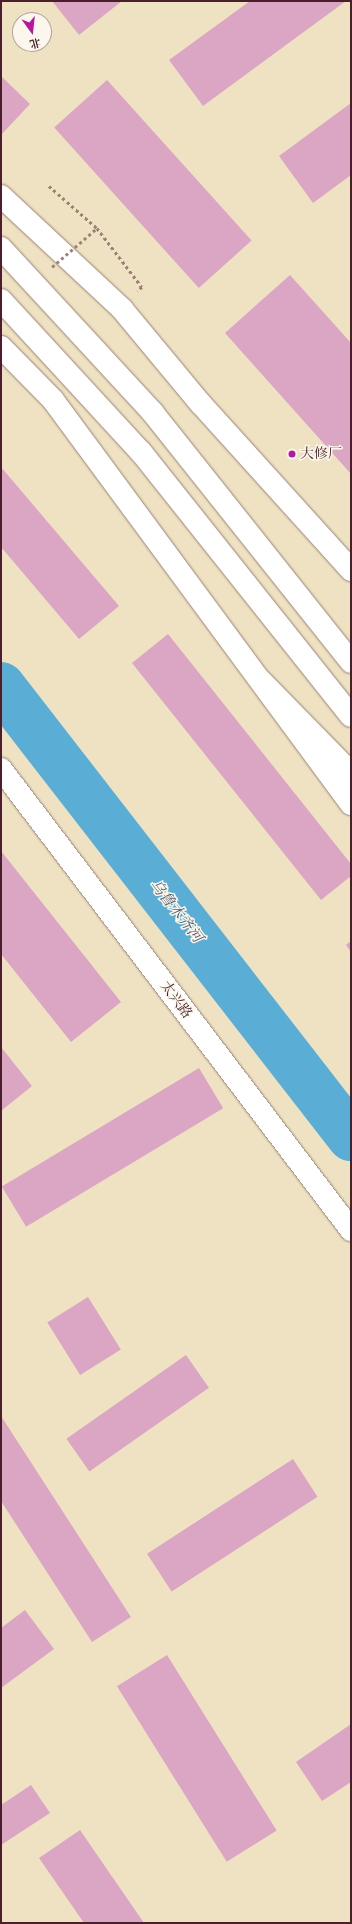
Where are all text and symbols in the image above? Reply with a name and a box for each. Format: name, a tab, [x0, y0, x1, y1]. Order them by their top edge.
north arrow	[12, 12, 52, 52]
text: 北	[28, 34, 42, 51]
place label: 大修厂	[300, 446, 342, 462]
marker: 大修厂	[287, 449, 297, 459]
water label: 乌鲁木齐河	[146, 876, 206, 946]
street label: 太兴路	[157, 978, 195, 1022]

